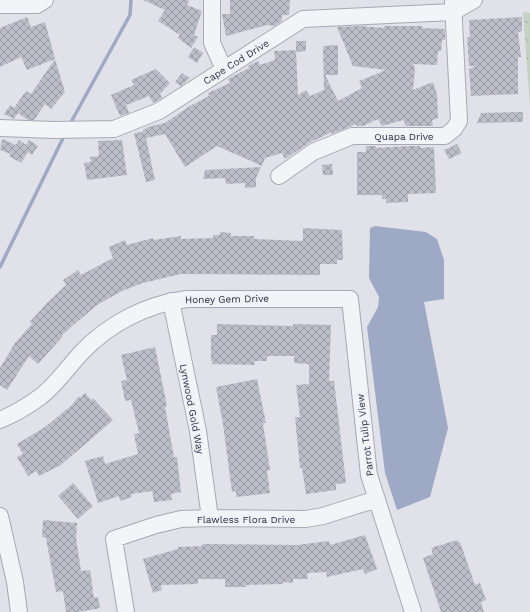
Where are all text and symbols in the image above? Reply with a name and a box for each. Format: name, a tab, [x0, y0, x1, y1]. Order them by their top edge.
street label: Cape Cod Drive	[201, 37, 271, 87]
street label: Quapa Drive	[374, 131, 434, 142]
street label: Honey Gem Drive	[185, 293, 269, 305]
street label: Lynwood Gold Way	[178, 363, 206, 456]
street label: Parrot Tulip View	[354, 393, 376, 477]
street label: Flawless Flora Drive	[197, 514, 296, 525]

